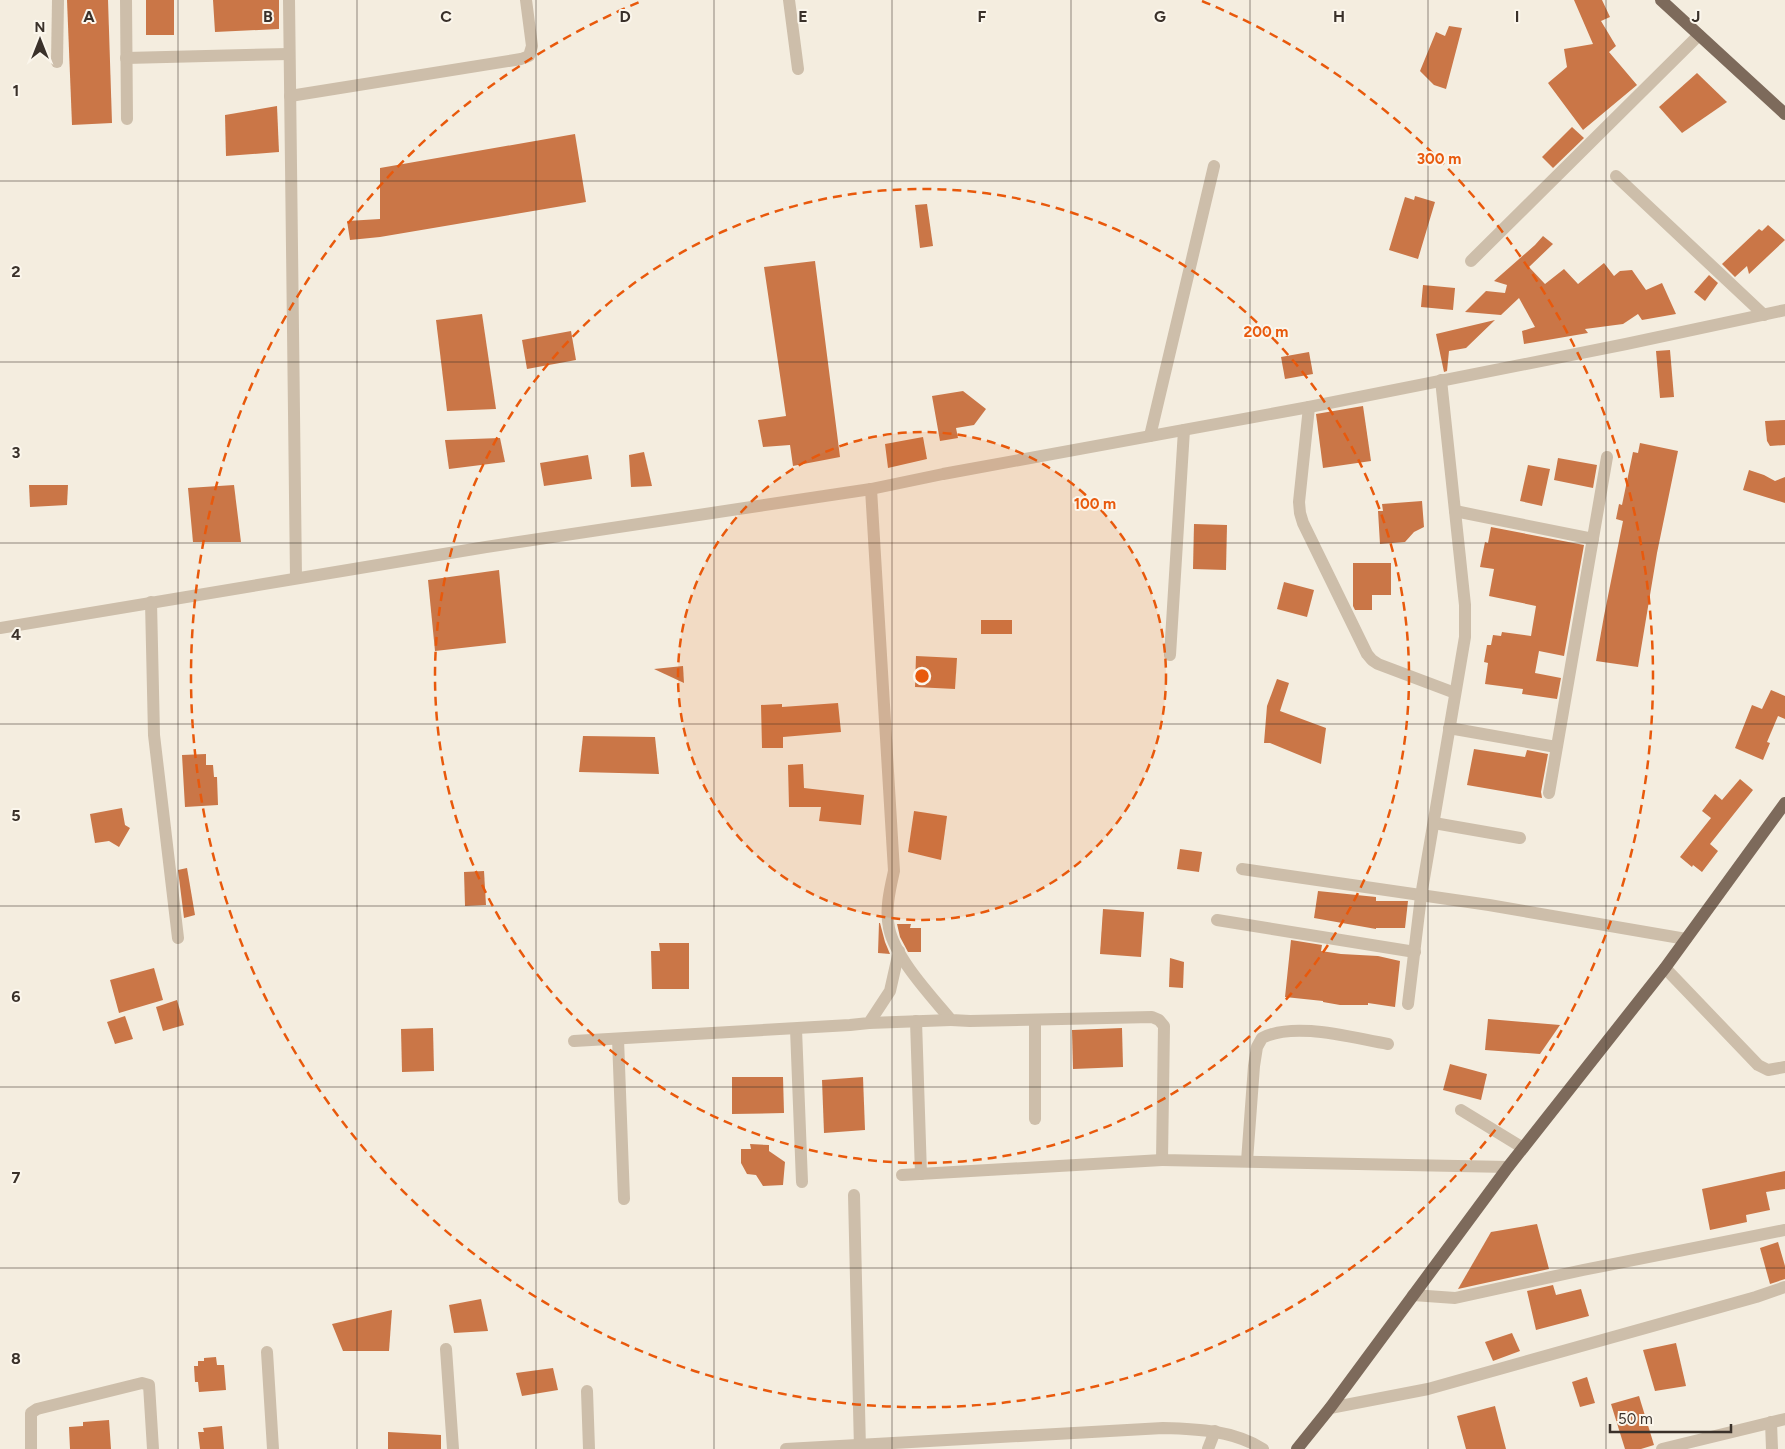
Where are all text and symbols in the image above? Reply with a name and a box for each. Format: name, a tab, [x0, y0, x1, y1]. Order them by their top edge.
text: A	[83, 7, 95, 26]
text: B	[263, 7, 273, 26]
text: C	[440, 7, 452, 26]
text: D	[619, 7, 631, 26]
text: E	[798, 7, 808, 26]
text: F	[978, 7, 987, 26]
text: G	[1154, 7, 1166, 26]
text: H	[1333, 7, 1345, 26]
text: I	[1515, 7, 1519, 26]
text: J	[1692, 7, 1700, 26]
north arrow	[15, 15, 65, 65]
text: N	[35, 19, 45, 36]
text: 1	[13, 81, 19, 100]
text: 300 m	[1417, 150, 1461, 168]
text: 2	[11, 262, 21, 281]
text: 200 m	[1244, 323, 1288, 341]
text: 3	[12, 443, 21, 462]
text: 100 m	[1074, 495, 1116, 513]
text: 4	[11, 625, 21, 644]
centre of rings	[913, 667, 931, 685]
text: 5	[11, 806, 21, 825]
text: 6	[11, 987, 21, 1006]
text: 7	[12, 1168, 21, 1187]
text: 8	[11, 1349, 21, 1368]
scale bar	[1610, 1402, 1731, 1434]
text: 50 m	[1618, 1410, 1653, 1428]

